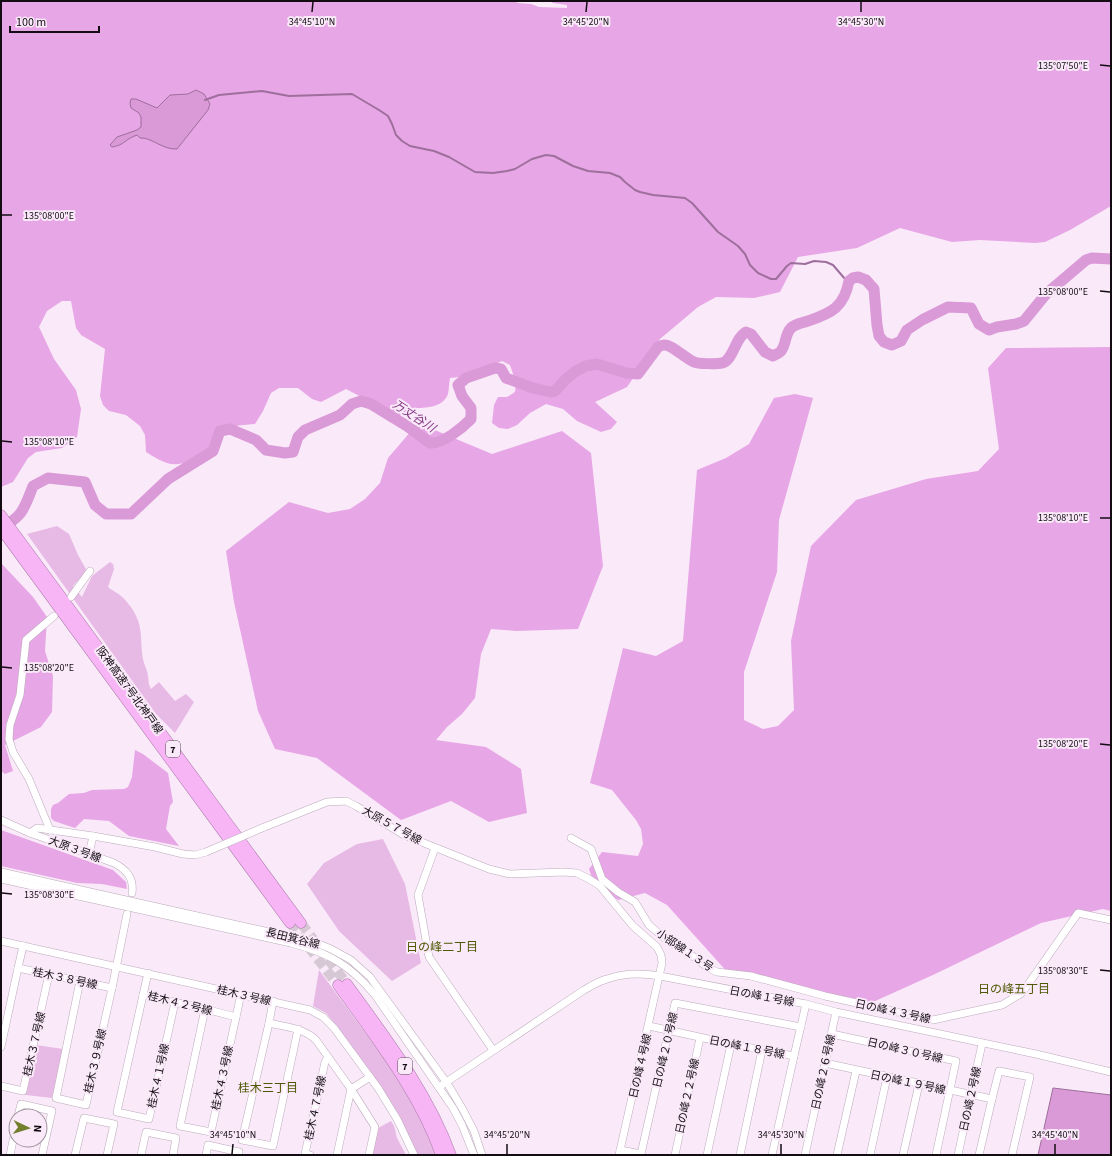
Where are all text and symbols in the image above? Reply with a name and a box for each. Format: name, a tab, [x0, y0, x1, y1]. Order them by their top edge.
scale bar	[10, 8, 99, 34]
text: 100 m	[16, 14, 46, 31]
text: 34°45'10"N	[289, 15, 335, 29]
text: 34°45'20"N	[563, 15, 609, 29]
text: 34°45'30"N	[838, 15, 884, 29]
text: 135°07'50"E	[1038, 59, 1088, 73]
text: 135°08'00"E	[24, 209, 74, 223]
text: 135°08'00"E	[1038, 285, 1088, 299]
water label: 万丈谷川	[389, 396, 440, 438]
text: 135°08'10"E	[24, 435, 74, 449]
text: 135°08'10"E	[1038, 511, 1088, 525]
street label: 阪神高速7号北神戸線	[93, 644, 166, 737]
text: 135°08'20"E	[24, 661, 74, 675]
text: 135°08'20"E	[1038, 737, 1088, 751]
road number: 7	[166, 741, 180, 757]
street label: 大原５７号線	[359, 803, 424, 848]
street label: 大原３号線	[46, 833, 103, 866]
text: 135°08'30"E	[24, 888, 74, 902]
street label: 長田箕谷線	[264, 925, 321, 952]
street label: 小部線１３号	[653, 926, 716, 975]
district label: 日の峰二丁目	[406, 939, 478, 956]
street label: 桂木３８号線	[31, 964, 99, 993]
text: 135°08'30"E	[1038, 964, 1088, 978]
district label: 日の峰五丁目	[978, 981, 1050, 998]
street label: 桂木３号線	[215, 982, 272, 1009]
street label: 日の峰１号線	[728, 983, 796, 1010]
street label: 桂木４２号線	[146, 988, 214, 1019]
street label: 日の峰４３号線	[854, 996, 932, 1027]
street label: 桂木３７号線	[20, 1010, 49, 1078]
street label: 日の峰２０号線	[650, 1011, 681, 1089]
street label: 桂木３９号線	[81, 1027, 110, 1095]
street label: 日の峰４号線	[626, 1032, 655, 1100]
street label: 日の峰１８号線	[708, 1033, 786, 1062]
street label: 日の峰２６号線	[808, 1033, 839, 1111]
street label: 日の峰３０号線	[866, 1035, 944, 1066]
street label: 桂木４１号線	[144, 1042, 173, 1110]
street label: 桂木４３号線	[208, 1044, 237, 1112]
street label: 日の峰２２号線	[672, 1057, 703, 1135]
road number: 7	[398, 1058, 412, 1074]
street label: 日の峰２号線	[956, 1065, 985, 1133]
street label: 日の峰１９号線	[869, 1067, 947, 1098]
street label: 桂木４７号線	[301, 1074, 330, 1142]
district label: 桂木三丁目	[238, 1080, 298, 1097]
north arrow	[8, 1108, 48, 1148]
text: N	[30, 1124, 45, 1133]
text: 34°45'10"N	[210, 1128, 256, 1142]
text: 34°45'20"N	[484, 1128, 530, 1142]
text: 34°45'30"N	[758, 1128, 804, 1142]
text: 34°45'40"N	[1032, 1128, 1078, 1142]

